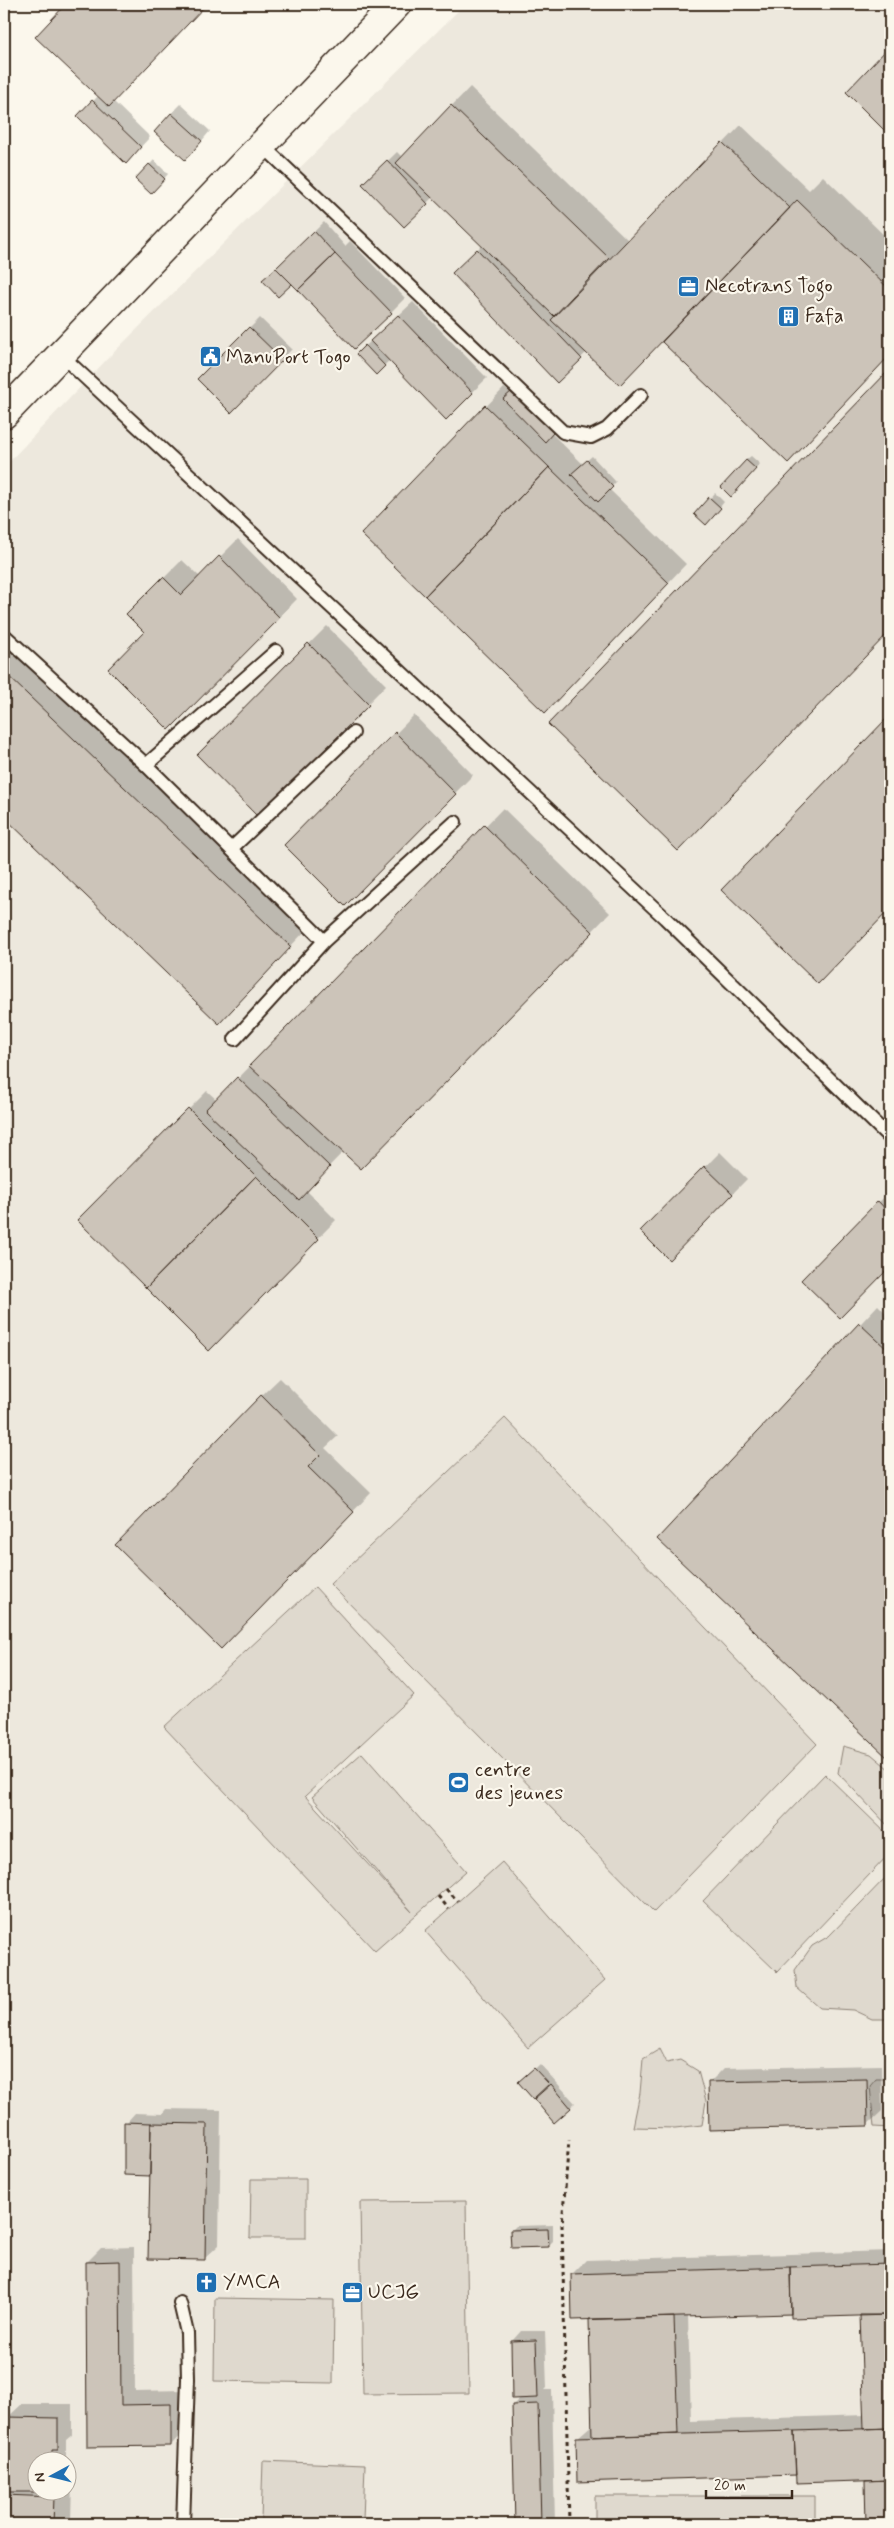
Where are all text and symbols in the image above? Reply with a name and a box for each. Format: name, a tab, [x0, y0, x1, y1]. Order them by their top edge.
place label: Necotrans Togo	[705, 273, 833, 302]
office icon: Necotrans Togo	[677, 274, 701, 298]
place label: Fafa	[805, 303, 844, 330]
building icon: Fafa	[777, 304, 801, 328]
place label: ManuPort Togo	[226, 344, 351, 371]
public building icon: ManuPort Togo	[198, 345, 222, 369]
place label: centre des jeunes	[475, 1757, 563, 1807]
sports icon: centre des jeunes	[447, 1770, 471, 1794]
place label: YMCA	[223, 2269, 281, 2296]
church icon: YMCA	[195, 2270, 219, 2294]
place label: UCJG	[368, 2279, 419, 2306]
office icon: UCJG	[340, 2280, 364, 2304]
north arrow	[28, 2450, 78, 2500]
scale bar	[706, 2468, 793, 2500]
text: N	[31, 2472, 50, 2483]
text: 20 m	[714, 2476, 746, 2496]

